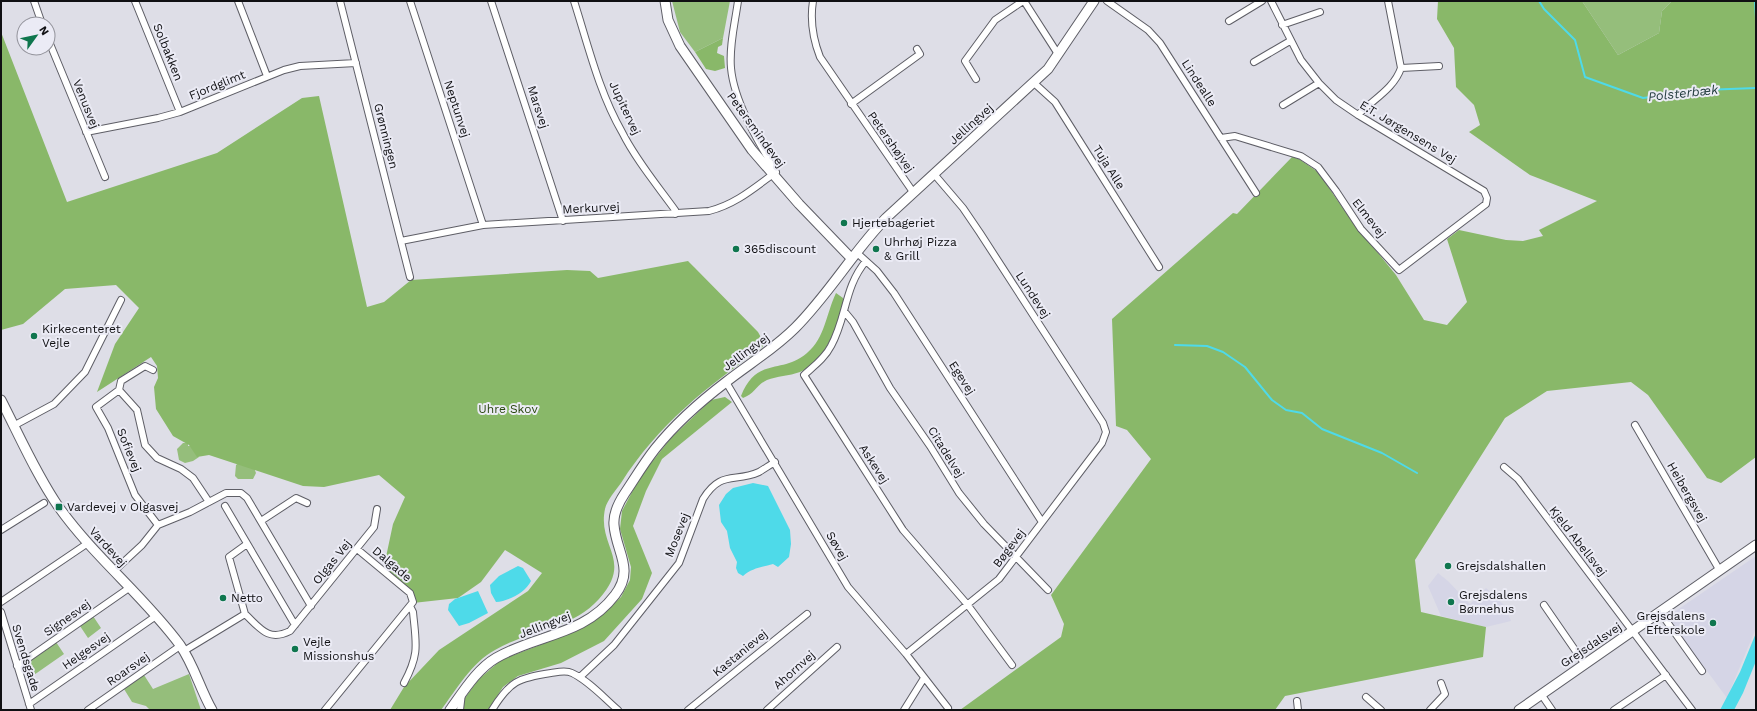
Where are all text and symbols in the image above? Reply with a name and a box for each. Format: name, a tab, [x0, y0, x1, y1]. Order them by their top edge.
north arrow	[16, 16, 56, 56]
street label: Solbakken	[150, 21, 186, 83]
text: N	[36, 24, 52, 38]
street label: Lindealle	[1179, 57, 1219, 109]
street label: Fjordglimt	[187, 67, 247, 103]
street label: Venusvej	[70, 77, 102, 131]
street label: Neptunvej	[441, 79, 473, 139]
street label: Jupitervej	[606, 79, 644, 137]
water label: Polsterbæk	[1647, 82, 1720, 104]
street label: Marsvej	[525, 84, 551, 130]
street label: Petersmindevej	[724, 90, 788, 170]
street label: E.T. Jørgensens Vej	[1357, 98, 1459, 166]
street label: Jellingvej	[946, 101, 996, 147]
street label: Grønningen	[371, 102, 401, 170]
street label: Petershøjvej	[865, 109, 917, 175]
street label: Tuja Alle	[1090, 142, 1128, 192]
street label: Elmevej	[1349, 196, 1389, 240]
street label: Merkurvej	[562, 200, 620, 216]
place label: Hjertebageriet	[852, 216, 935, 230]
marker: Hjertebageriet	[839, 218, 849, 228]
place label: Uhrhøj Pizza & Grill	[884, 235, 957, 263]
place label: 365discount	[744, 242, 816, 256]
marker: 365discount	[731, 244, 741, 254]
marker: Uhrhøj Pizza & Grill	[871, 244, 881, 254]
street label: Lundevej	[1013, 269, 1053, 321]
place label: Kirkecenteret Vejle	[42, 322, 121, 350]
street label: Jellingvej	[720, 330, 772, 374]
marker: Kirkecenteret Vejle	[29, 331, 39, 341]
street label: Egevej	[946, 359, 978, 397]
park label: Uhre Skov	[478, 402, 538, 416]
street label: Citadelvej	[925, 424, 967, 480]
street label: Sofievej	[114, 426, 144, 474]
street label: Askevej	[856, 442, 892, 486]
street label: Heibergsvej	[1664, 460, 1710, 524]
place label: Vardevej v Olgasvej	[67, 500, 178, 514]
marker: Vardevej v Olgasvej	[54, 502, 64, 512]
street label: Kjeld Abellsvej	[1546, 503, 1610, 579]
street label: Mosevej	[662, 511, 692, 559]
street label: Vardevej	[86, 524, 130, 570]
street label: Bøgevej	[990, 526, 1028, 570]
street label: Søvej	[823, 529, 851, 563]
street label: Olgas Vej	[310, 537, 354, 587]
street label: Dalgade	[370, 544, 414, 584]
place label: Grejsdalshallen	[1456, 559, 1546, 573]
marker: Grejsdalshallen	[1443, 561, 1453, 571]
place label: Grejsdalens Børnehus	[1459, 588, 1528, 616]
place label: Netto	[231, 591, 263, 605]
marker: Netto	[218, 593, 228, 603]
street label: Signesvej	[41, 597, 93, 639]
marker: Grejsdalens Børnehus	[1446, 597, 1456, 607]
street label: Jellingvej	[517, 609, 573, 641]
place label: Grejsdalens Efterskole	[1637, 609, 1705, 637]
marker: Grejsdalens Efterskole	[1708, 618, 1718, 628]
street label: Grejsdalsvej	[1558, 620, 1624, 670]
street label: Svendsgade	[9, 623, 43, 693]
street label: Kastanievej	[710, 627, 770, 679]
street label: Helgesvej	[59, 629, 113, 673]
place label: Vejle Missionshus	[303, 635, 374, 663]
marker: Vejle Missionshus	[290, 644, 300, 654]
street label: Ahornvej	[770, 648, 818, 692]
street label: Roarsvej	[104, 649, 152, 689]

